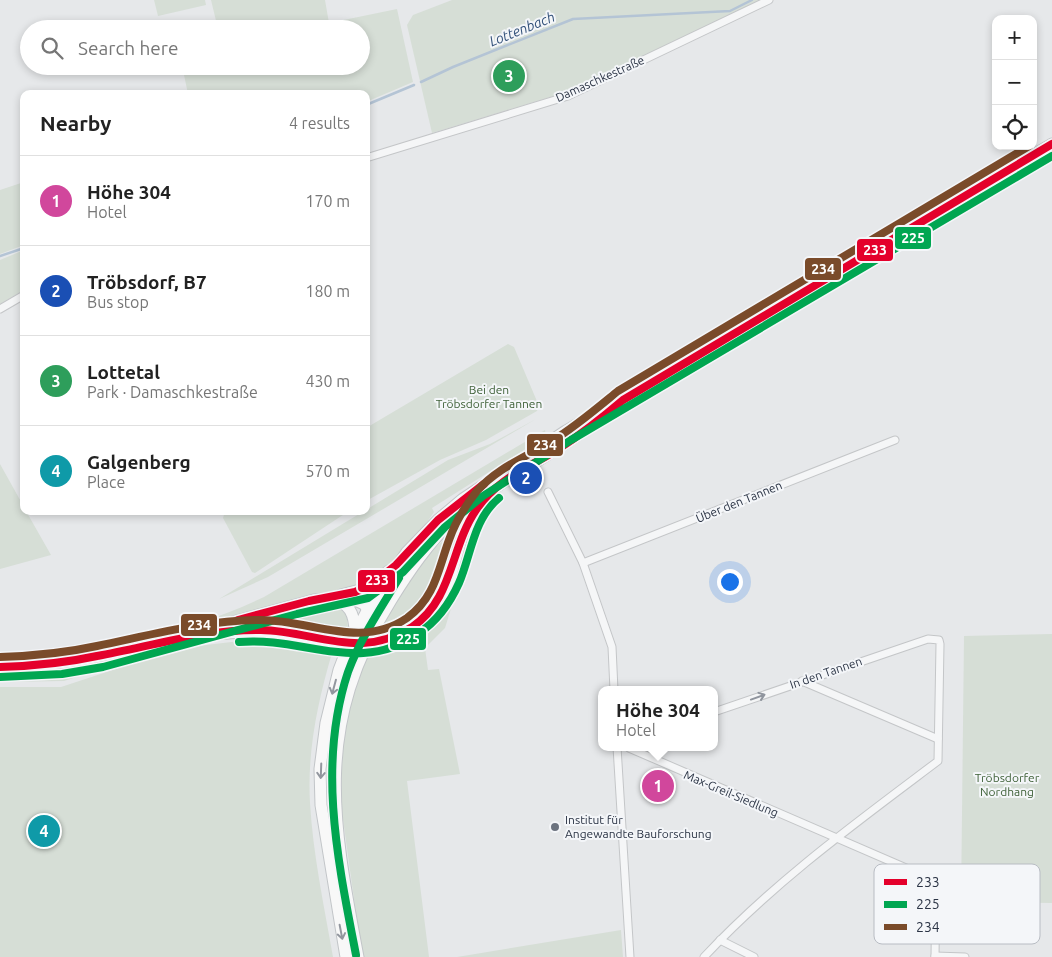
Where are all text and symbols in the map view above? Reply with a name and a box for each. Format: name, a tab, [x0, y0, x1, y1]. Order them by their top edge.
water label: Lottenbach	[487, 9, 557, 49]
map controls	[992, 15, 1037, 150]
button: +	[992, 15, 1037, 60]
search box	[20, 20, 370, 75]
icon: search	[38, 34, 66, 62]
text: Search here	[78, 37, 178, 59]
street label: Damaschkestraße	[553, 53, 646, 104]
pin: 3	[493, 57, 525, 95]
button: −	[992, 60, 1037, 105]
button: locate	[992, 105, 1037, 150]
text: Nearby	[40, 111, 111, 135]
text: 4 results	[289, 114, 350, 132]
text: Höhe 304	[87, 181, 171, 203]
text: 1	[51, 192, 61, 210]
text: 170 m	[305, 192, 350, 210]
text: Hotel	[87, 203, 127, 221]
line badge: 225	[894, 226, 932, 250]
text: 225	[901, 230, 925, 246]
line badge: 233	[856, 238, 894, 262]
text: 233	[863, 242, 887, 258]
line badge: 234	[804, 257, 842, 281]
text: 234	[811, 261, 835, 277]
text: Tröbsdorf, B7	[87, 271, 207, 293]
text: 2	[51, 282, 61, 300]
text: 180 m	[305, 282, 350, 300]
text: Bus stop	[87, 293, 149, 311]
text: Lottetal	[87, 361, 160, 383]
text: 3	[51, 372, 61, 390]
text: 430 m	[305, 372, 350, 390]
text: Park · Damaschkestraße	[87, 383, 258, 401]
park label: Bei den Tröbsdorfer Tannen	[436, 383, 542, 410]
line badge: 234	[526, 433, 564, 457]
text: 234	[533, 437, 557, 453]
text: Galgenberg	[87, 451, 191, 473]
pin: 2	[510, 459, 542, 497]
text: 4	[51, 462, 61, 480]
text: 570 m	[305, 462, 350, 480]
text: Place	[87, 473, 125, 491]
street label: Über den Tannen	[694, 478, 784, 525]
line badge: 233	[357, 569, 396, 593]
your location	[717, 569, 743, 595]
text: 233	[365, 572, 389, 588]
line badge: 234	[180, 613, 218, 637]
text: 234	[187, 617, 211, 633]
line badge: 225	[389, 627, 427, 651]
text: 225	[396, 631, 420, 647]
street label: In den Tannen	[788, 654, 864, 691]
one-way arrow	[329, 679, 338, 695]
popup	[598, 686, 718, 751]
one-way arrow	[750, 692, 765, 701]
text: Höhe 304	[616, 699, 700, 721]
text: Hotel	[616, 721, 656, 739]
one-way arrow	[316, 763, 326, 779]
pin: 1	[642, 767, 674, 805]
street label: Max-Greil-Siedlung	[682, 768, 780, 819]
park label: Tröbsdorfer Nordhang	[975, 771, 1040, 798]
pin: 4	[28, 812, 60, 850]
place label: Institut für Angewandte Bauforschung	[565, 813, 712, 840]
marker: Institut für Angewandte Bauforschung	[549, 821, 561, 833]
legend	[874, 864, 1040, 944]
text: 233	[916, 874, 940, 890]
text: 225	[916, 896, 940, 912]
text: 234	[916, 919, 940, 935]
one-way arrow	[337, 924, 347, 940]

